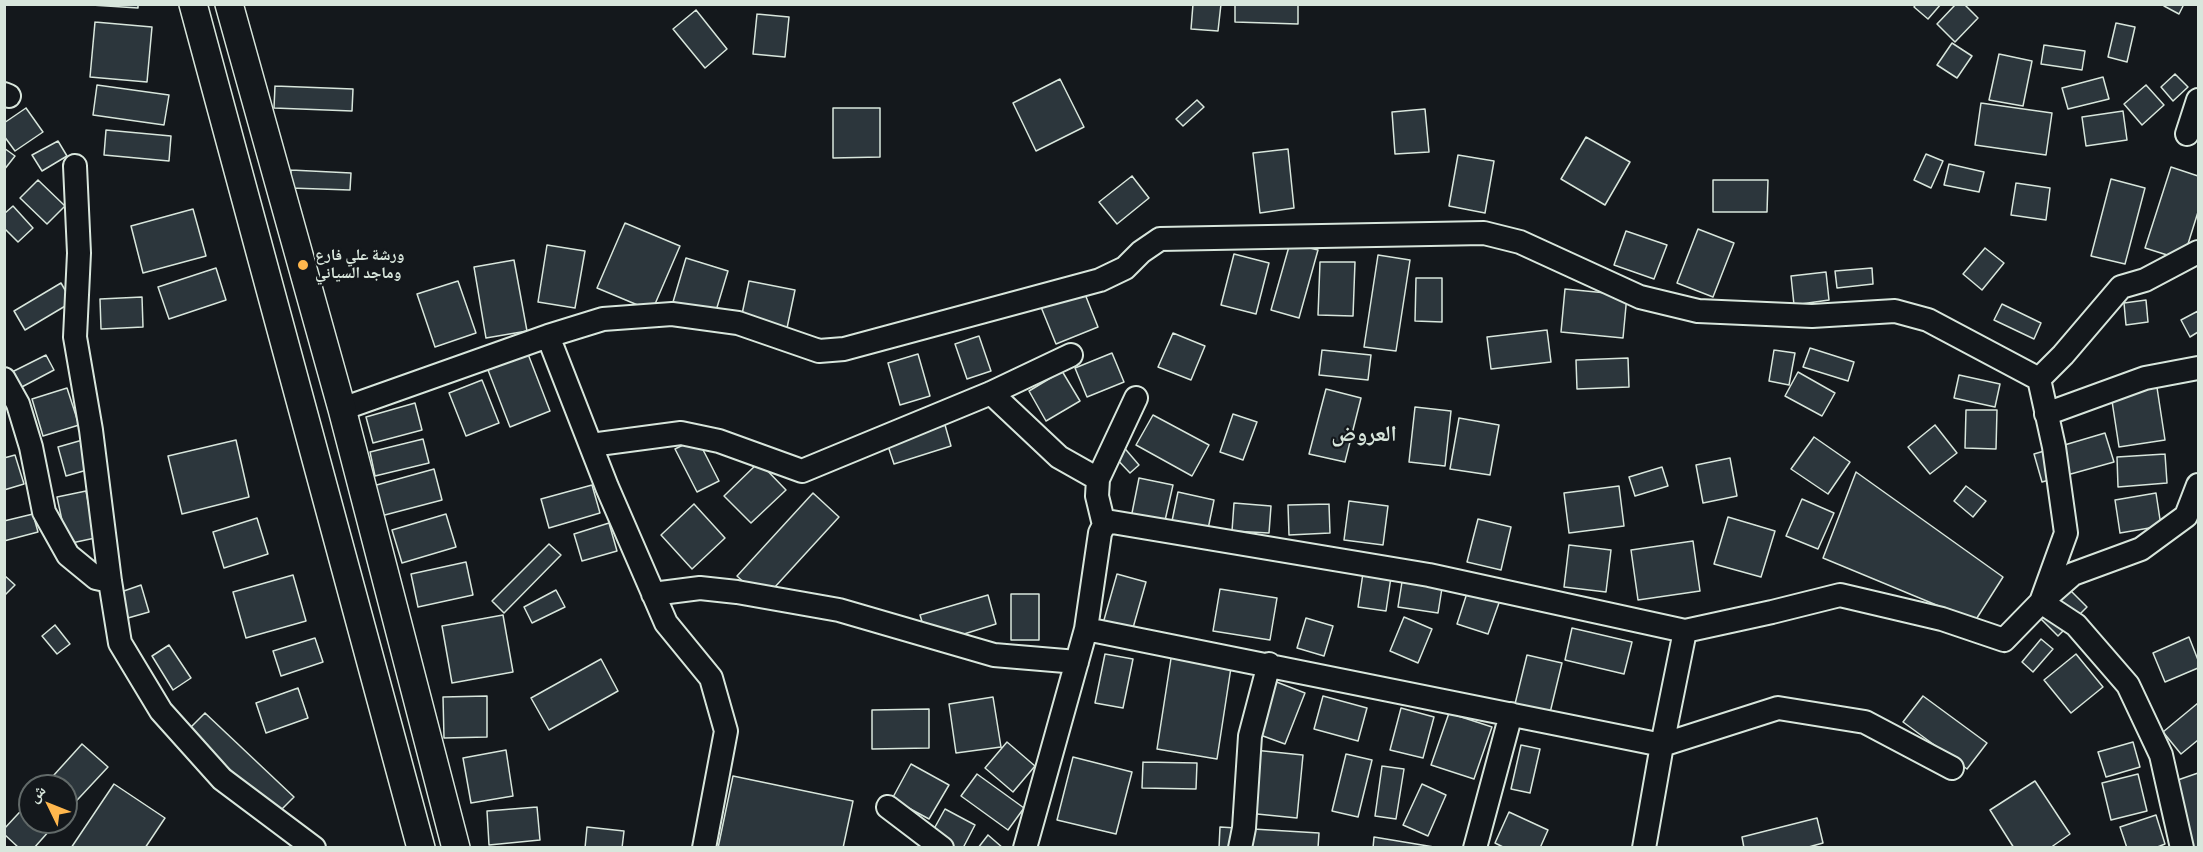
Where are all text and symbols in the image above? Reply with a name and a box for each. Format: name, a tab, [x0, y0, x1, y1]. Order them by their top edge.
place label: ورشة علي فارع وماجد السياني	[315, 246, 404, 284]
marker: ورشة علي فارع وماجد السياني	[296, 258, 310, 272]
district label: العروض	[1331, 422, 1397, 448]
north arrow	[18, 774, 78, 834]
text: ش	[22, 779, 50, 807]

